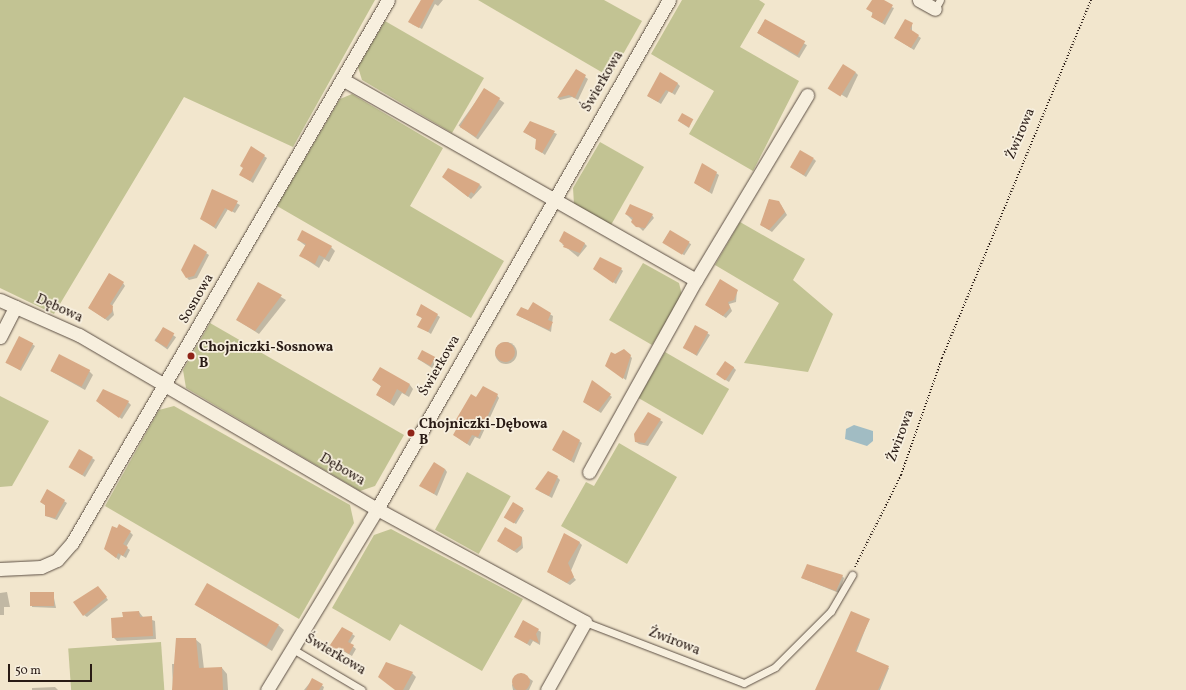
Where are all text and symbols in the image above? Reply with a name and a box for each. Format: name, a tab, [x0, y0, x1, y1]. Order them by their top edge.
street label: Świerkowa	[579, 48, 627, 116]
street label: Żwirowa	[1003, 106, 1039, 162]
street label: Sosnowa	[176, 271, 218, 327]
street label: Dębowa	[33, 291, 85, 327]
street label: Świerkowa	[416, 332, 464, 400]
place label: Chojniczki-Sosnowa B	[199, 340, 333, 372]
marker: Chojniczki-Sosnowa B	[186, 351, 196, 361]
street label: Żwirowa	[884, 408, 918, 464]
place label: Chojniczki-Dębowa B	[419, 417, 548, 450]
marker: Chojniczki-Dębowa B	[406, 428, 416, 438]
street label: Dębowa	[316, 450, 368, 490]
street label: Żwirowa	[646, 624, 702, 660]
street label: Świerkowa	[301, 631, 369, 679]
scale bar	[10, 656, 94, 682]
text: 50 m	[15, 663, 41, 679]

